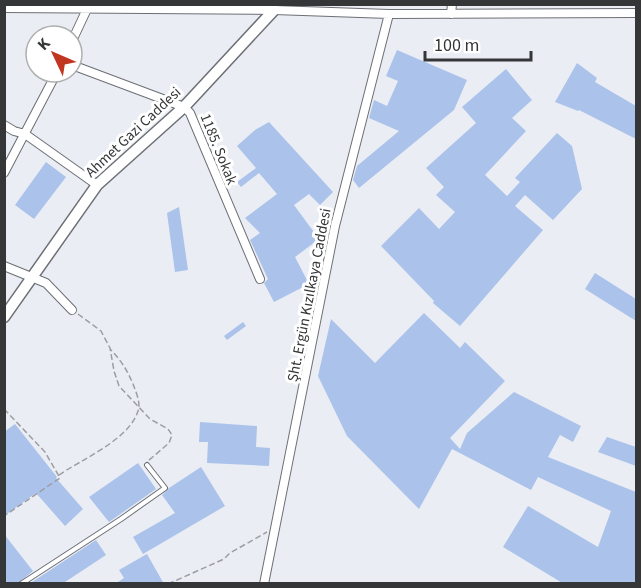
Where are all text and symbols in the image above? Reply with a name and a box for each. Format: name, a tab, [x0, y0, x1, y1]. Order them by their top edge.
north arrow	[24, 24, 84, 84]
scale bar	[425, 24, 532, 62]
text: K	[33, 33, 55, 55]
text: 100 m	[434, 33, 479, 58]
street label: Ahmet Gazi Caddesi	[81, 82, 186, 182]
street label: 1185. Sokak	[195, 110, 243, 188]
street label: Şht. Ergün Kızılkaya Caddesi	[282, 206, 337, 384]

